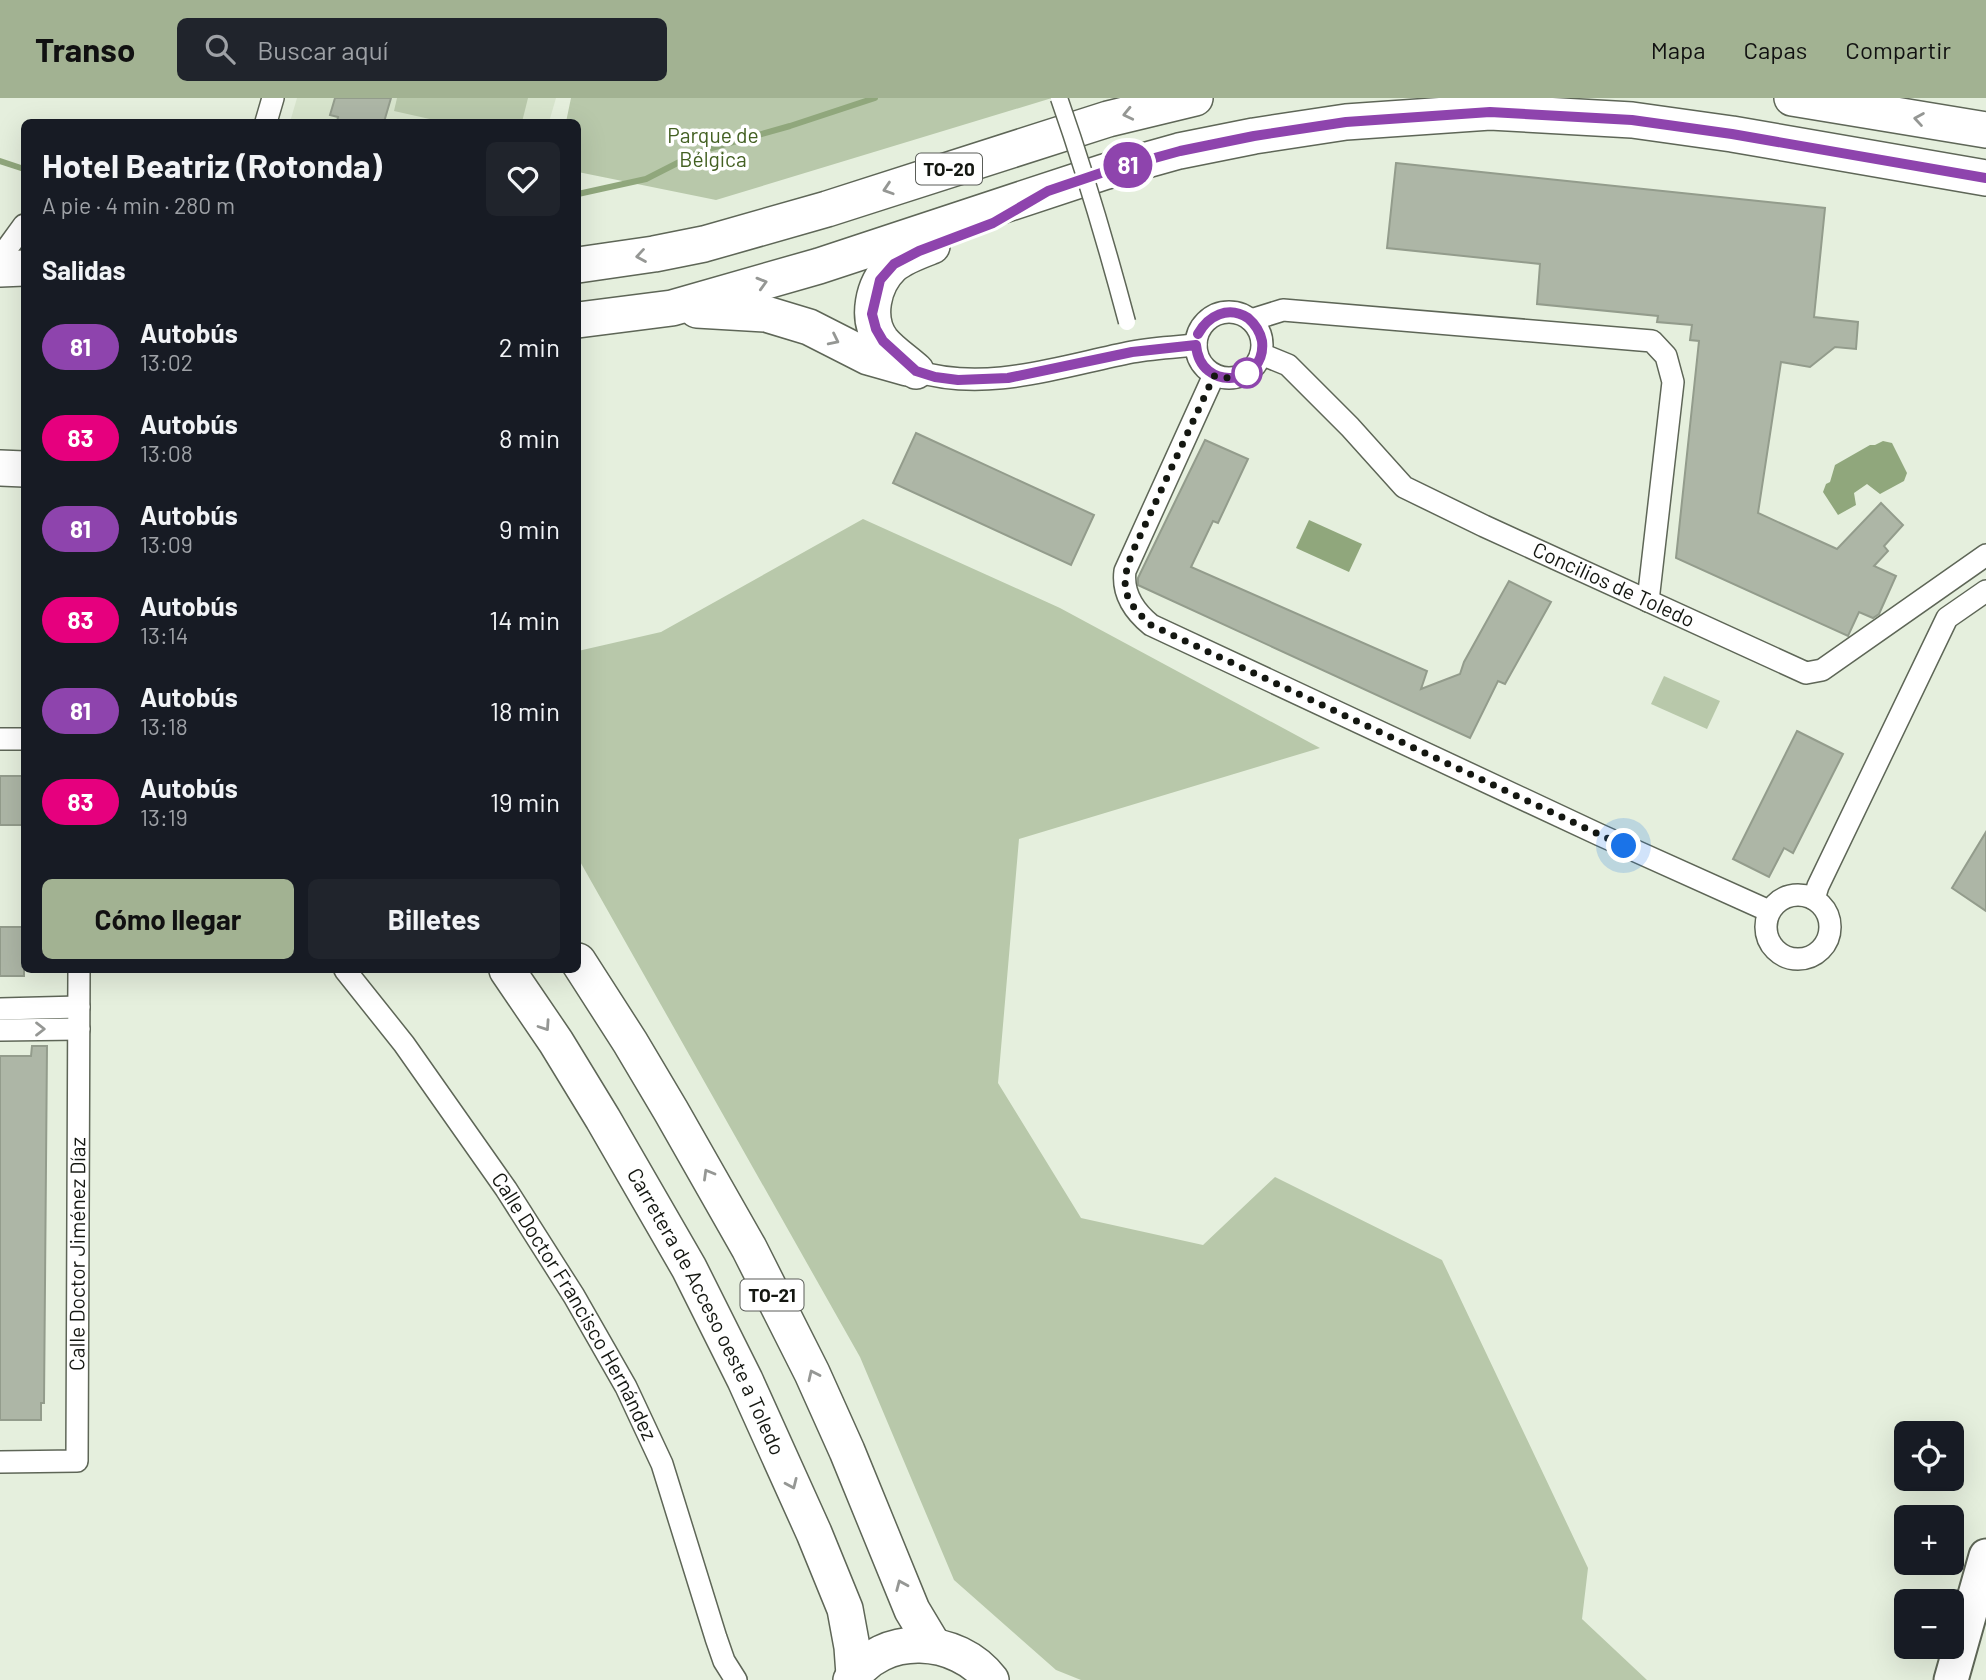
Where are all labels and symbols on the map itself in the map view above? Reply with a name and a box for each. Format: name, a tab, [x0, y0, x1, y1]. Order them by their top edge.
one-way arrow	[1122, 106, 1134, 120]
one-way arrow	[1913, 112, 1924, 127]
park label: Parque de Bélgica	[667, 122, 759, 171]
line badge: 81	[1096, 142, 1160, 188]
road number: TO-20	[916, 153, 982, 184]
one-way arrow	[882, 180, 894, 195]
one-way arrow	[635, 248, 647, 263]
one-way arrow	[755, 276, 767, 291]
one-way arrow	[827, 331, 839, 345]
unlabelled marker	[1232, 358, 1262, 388]
street label: Concilios de Toledo	[1529, 536, 1699, 632]
your location	[1606, 828, 1641, 863]
one-way arrow	[537, 1018, 549, 1031]
one-way arrow	[34, 1022, 45, 1037]
street label: Calle Doctor Jiménez Díaz	[63, 1137, 89, 1371]
street label: Carretera de Acceso oeste a Toledo	[623, 1163, 791, 1459]
street label: Calle Doctor Francisco Hernández	[487, 1167, 663, 1444]
one-way arrow	[703, 1168, 716, 1181]
road number: TO-21	[740, 1280, 804, 1310]
one-way arrow	[807, 1370, 821, 1383]
one-way arrow	[784, 1477, 798, 1489]
one-way arrow	[896, 1580, 910, 1592]

